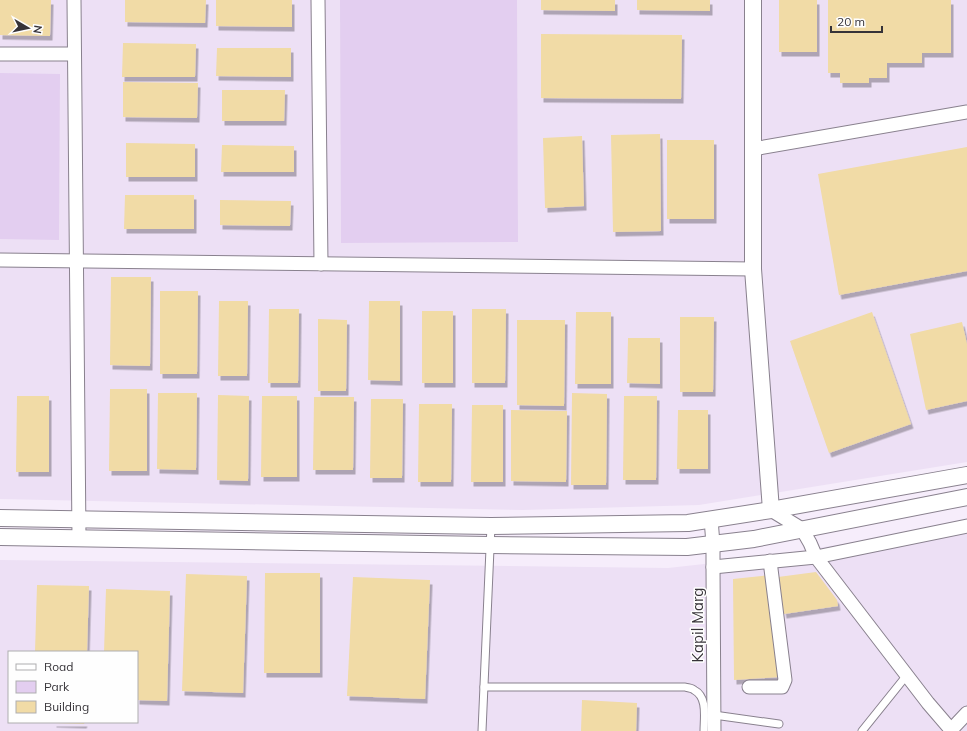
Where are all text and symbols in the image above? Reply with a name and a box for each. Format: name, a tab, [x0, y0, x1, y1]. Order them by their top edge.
north arrow	[8, 8, 48, 48]
scale bar	[831, 8, 882, 34]
text: 20 m	[837, 14, 865, 29]
text: N	[30, 24, 45, 35]
street label: Kapil Marg	[688, 588, 707, 662]
legend	[8, 651, 138, 723]
text: Road	[44, 659, 73, 674]
text: Park	[44, 679, 70, 694]
text: Building	[44, 699, 89, 714]

